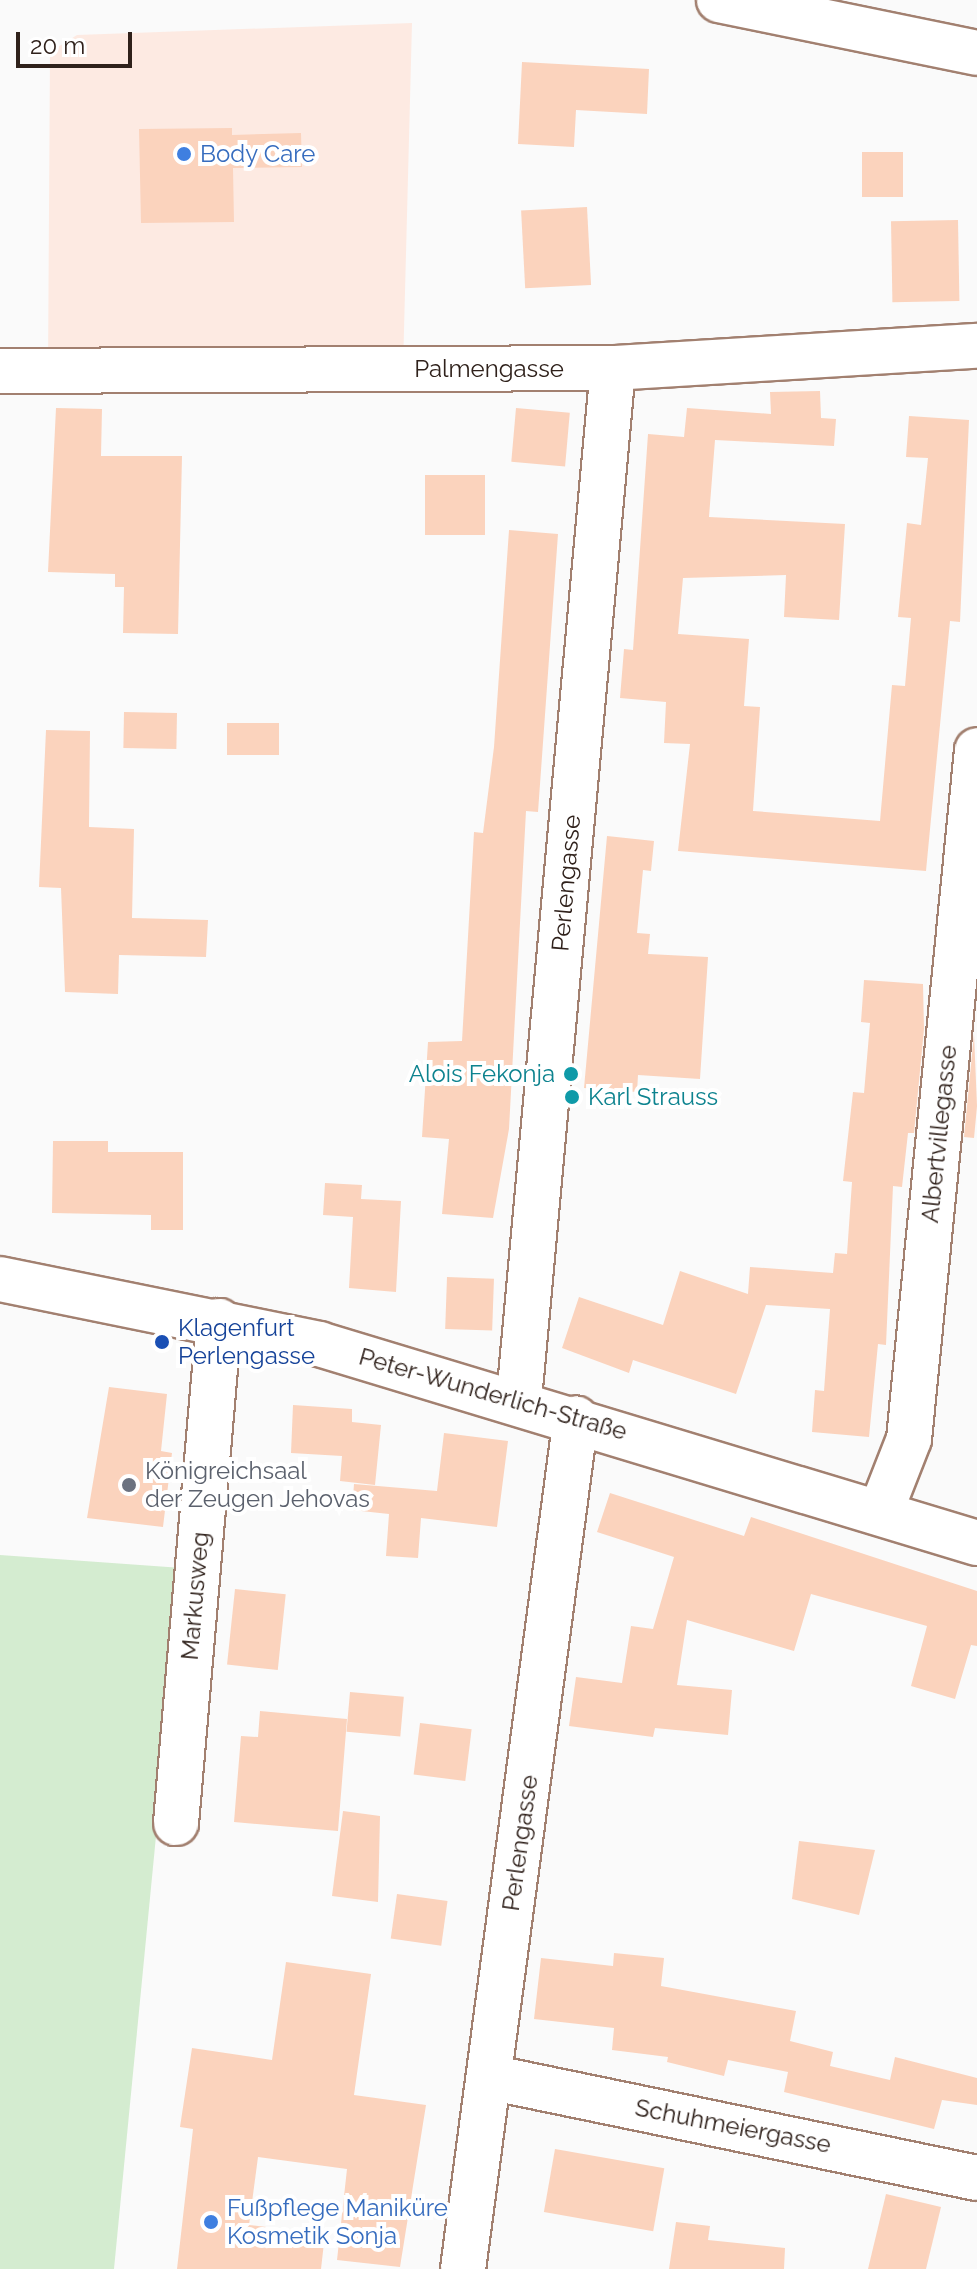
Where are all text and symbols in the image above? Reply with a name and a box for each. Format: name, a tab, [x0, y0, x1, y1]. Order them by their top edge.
scale bar	[20, 16, 136, 66]
text: 20 m	[30, 31, 85, 60]
place label: Body Care	[200, 140, 316, 168]
marker: Body Care	[175, 145, 193, 163]
street label: Palmengasse	[414, 355, 564, 383]
street label: Perlengasse	[546, 814, 586, 952]
street label: Albertvillegasse	[915, 1044, 963, 1224]
place label: Alois Fekonja	[409, 1060, 555, 1088]
marker: Alois Fekonja	[562, 1065, 580, 1083]
place label: Karl Strauss	[588, 1083, 719, 1111]
marker: Karl Strauss	[563, 1088, 581, 1106]
place label: Klagenfurt Perlengasse	[178, 1314, 315, 1370]
marker: Klagenfurt Perlengasse	[153, 1333, 171, 1351]
street label: Peter-Wunderlich-Straße	[356, 1342, 630, 1446]
place label: Königreichsaal der Zeugen Jehovas	[145, 1457, 371, 1513]
marker: Königreichsaal der Zeugen Jehovas	[120, 1476, 138, 1494]
street label: Markusweg	[175, 1531, 215, 1661]
street label: Perlengasse	[496, 1773, 544, 1913]
street label: Schuhmeiergasse	[633, 2093, 833, 2159]
place label: Fußpflege Maniküre Kosmetik Sonja	[227, 2194, 448, 2250]
marker: Fußpflege Maniküre Kosmetik Sonja	[202, 2213, 220, 2231]

